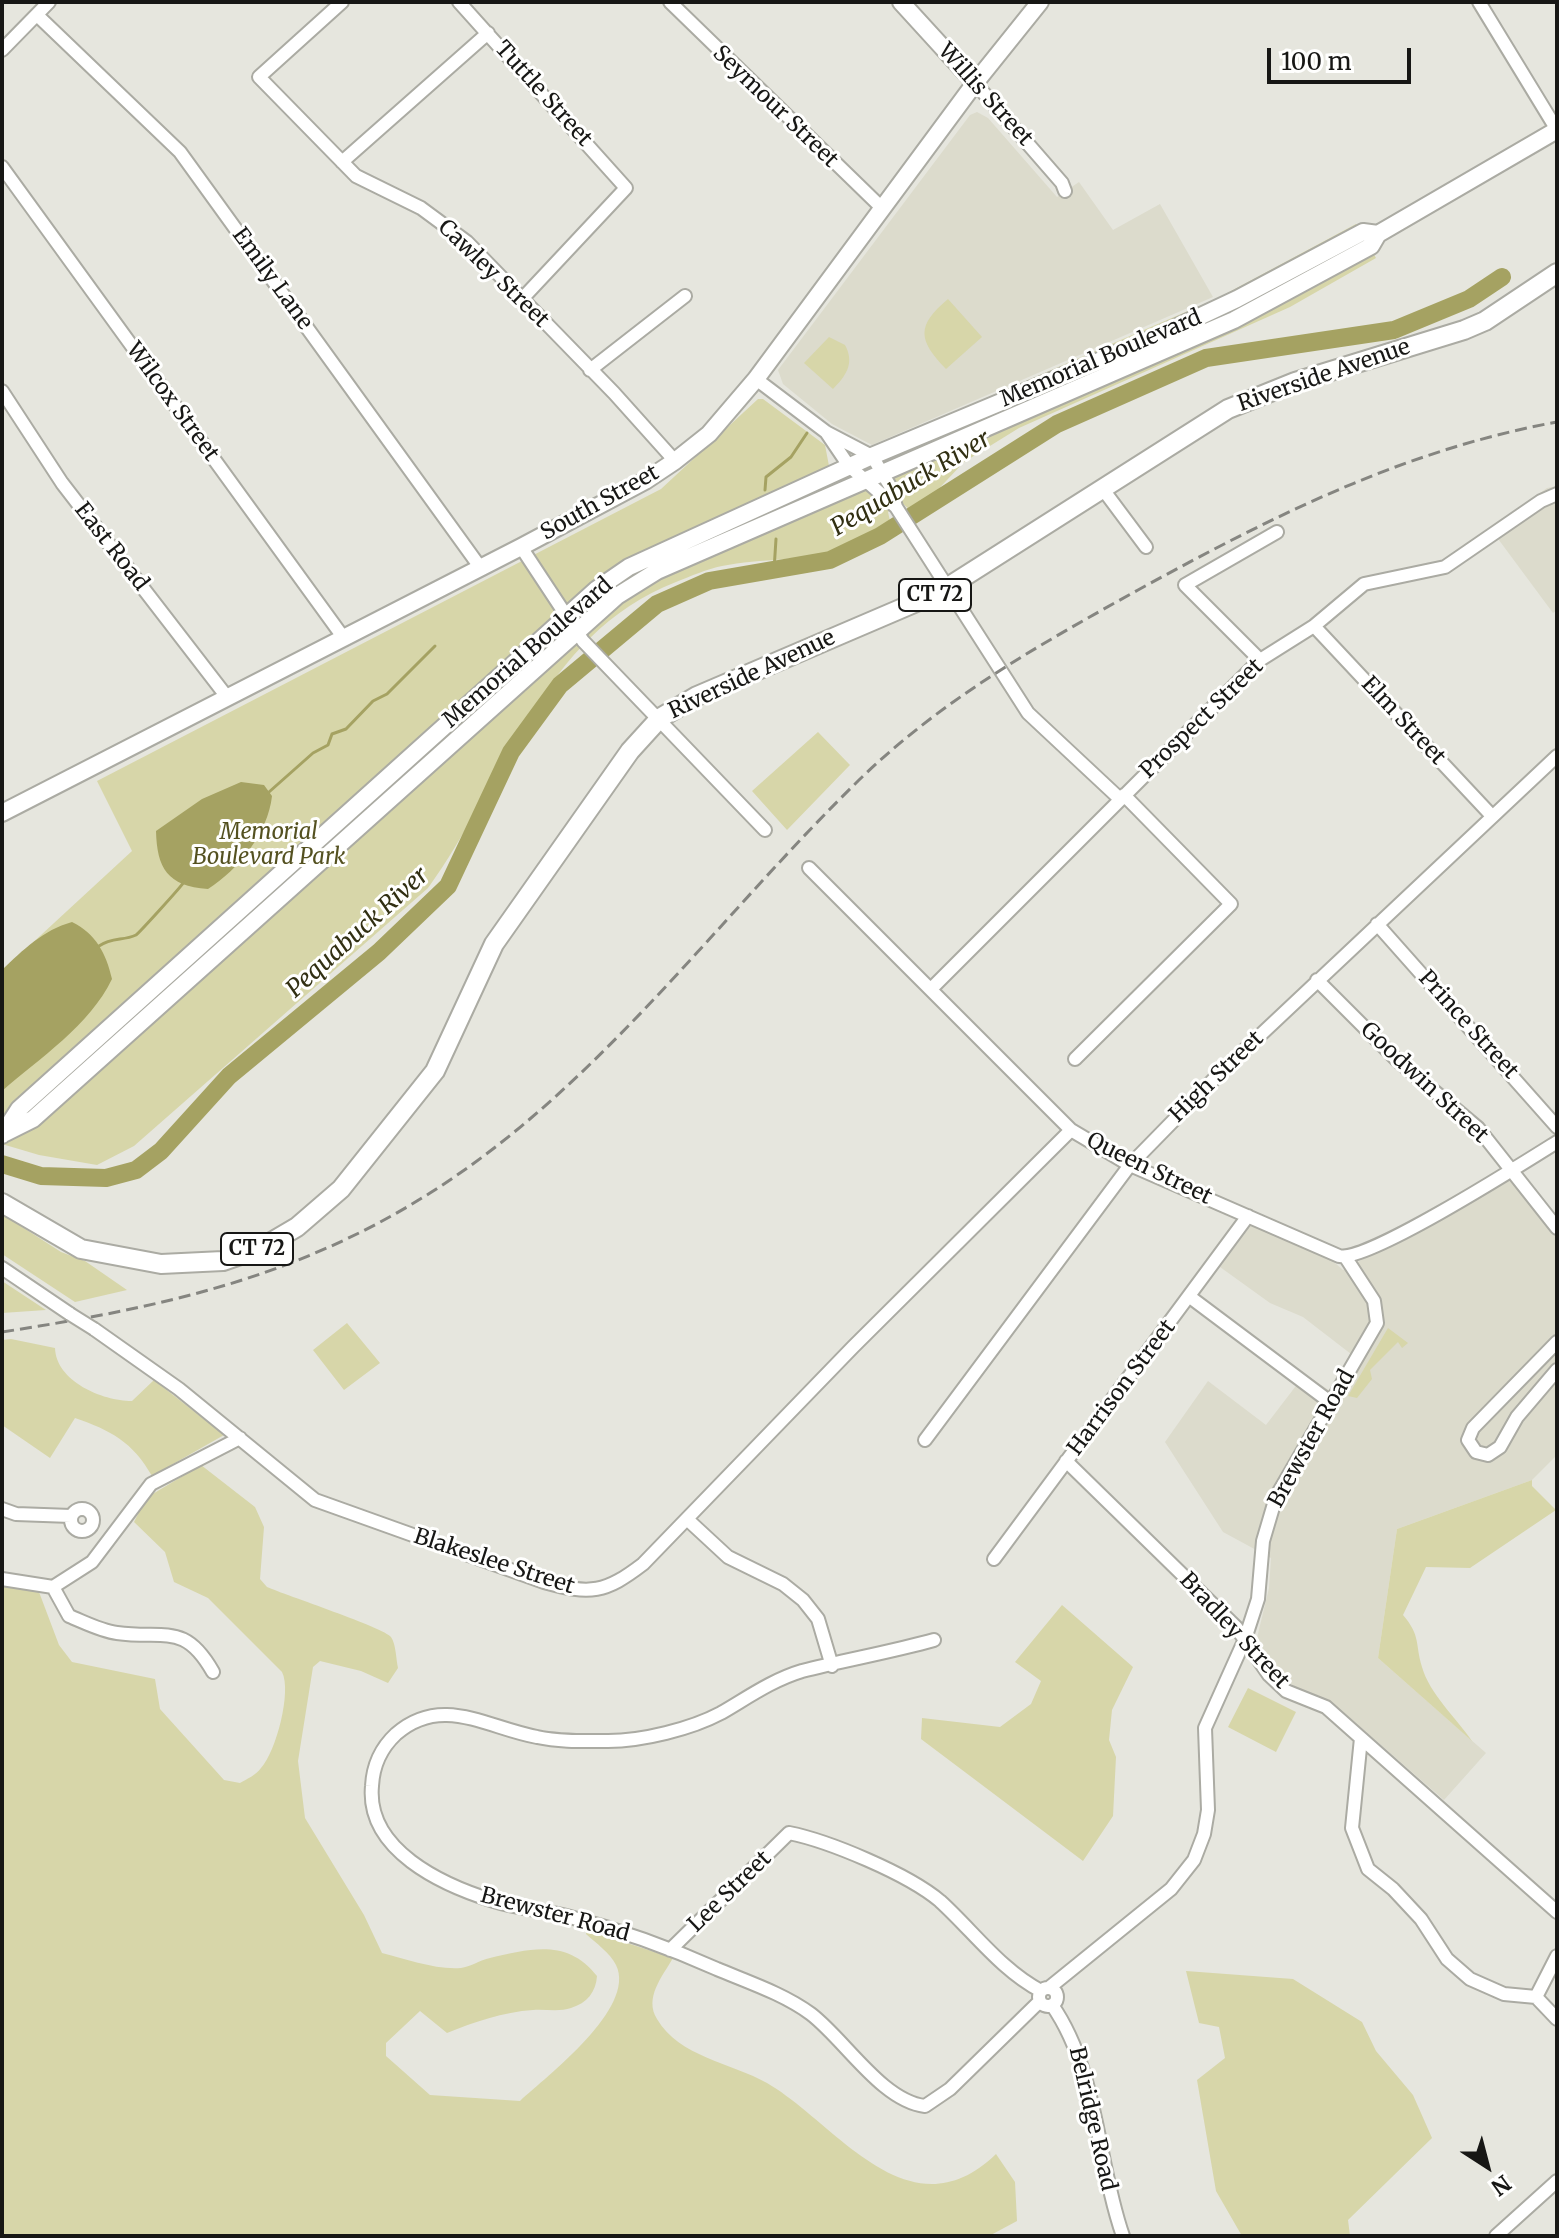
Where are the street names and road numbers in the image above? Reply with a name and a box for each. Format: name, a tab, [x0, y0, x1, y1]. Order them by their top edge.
street label: Tuttle Street	[489, 36, 597, 152]
street label: Willis Street	[932, 38, 1038, 152]
street label: Seymour Street	[707, 41, 843, 173]
street label: Cawley Street	[432, 215, 554, 333]
street label: Emily Lane	[226, 223, 318, 335]
street label: Memorial Boulevard	[997, 305, 1205, 413]
street label: Riverside Avenue	[1234, 334, 1414, 418]
street label: Wilcox Street	[120, 338, 224, 466]
street label: South Street	[536, 460, 664, 546]
street label: East Road	[68, 498, 154, 596]
street label: Memorial Boulevard	[438, 572, 618, 734]
road number: CT 72	[899, 579, 971, 611]
street label: Riverside Avenue	[665, 625, 839, 725]
street label: Prospect Street	[1135, 654, 1269, 784]
street label: Elm Street	[1355, 671, 1451, 771]
street label: Prince Street	[1413, 966, 1523, 1084]
street label: Goodwin Street	[1355, 1017, 1493, 1149]
street label: High Street	[1165, 1026, 1269, 1128]
street label: Queen Street	[1082, 1127, 1216, 1211]
road number: CT 72	[221, 1233, 293, 1265]
street label: Harrison Street	[1062, 1315, 1182, 1461]
street label: Brewster Road	[1263, 1366, 1361, 1512]
street label: Blakeslee Street	[410, 1524, 578, 1600]
street label: Bradley Street	[1174, 1568, 1294, 1694]
street label: Lee Street	[683, 1846, 777, 1938]
street label: Brewster Road	[478, 1882, 632, 1948]
street label: Belridge Road	[1063, 2044, 1121, 2194]

